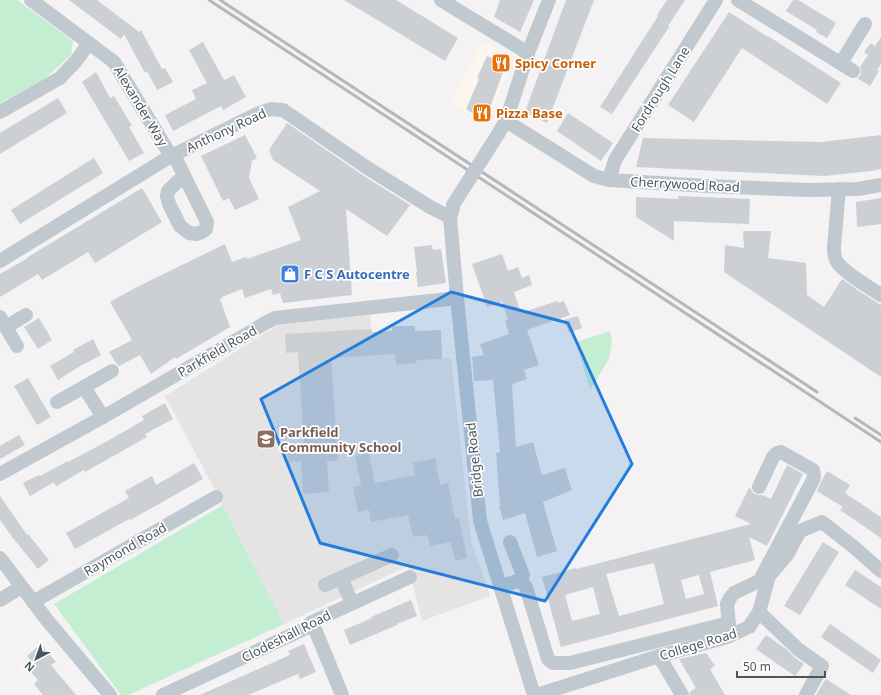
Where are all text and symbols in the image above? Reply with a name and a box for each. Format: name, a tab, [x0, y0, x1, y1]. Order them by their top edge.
street label: Fordrough Lane	[627, 43, 693, 135]
restaurant icon: Spicy Corner	[490, 52, 512, 74]
place label: Spicy Corner	[515, 54, 596, 72]
street label: Alexander Way	[110, 62, 172, 150]
restaurant icon: Pizza Base	[471, 102, 493, 124]
street label: Anthony Road	[183, 104, 269, 156]
place label: Pizza Base	[496, 104, 563, 122]
street label: Cherrywood Road	[630, 172, 740, 196]
shop icon: F C S Autocentre	[279, 263, 301, 285]
place label: F C S Autocentre	[304, 265, 410, 283]
street label: Parkfield Road	[174, 321, 260, 381]
street label: Bridge Road	[461, 422, 487, 498]
place label: Parkfield Community School	[280, 423, 402, 456]
school or university icon: Parkfield Community School	[255, 428, 277, 450]
street label: Raymond Road	[80, 518, 170, 580]
street label: Clodeshall Road	[238, 606, 334, 666]
street label: College Road	[657, 624, 739, 664]
north arrow	[16, 639, 56, 679]
scale bar	[737, 653, 825, 679]
text: N	[21, 658, 37, 676]
text: 50 m	[743, 658, 771, 675]

